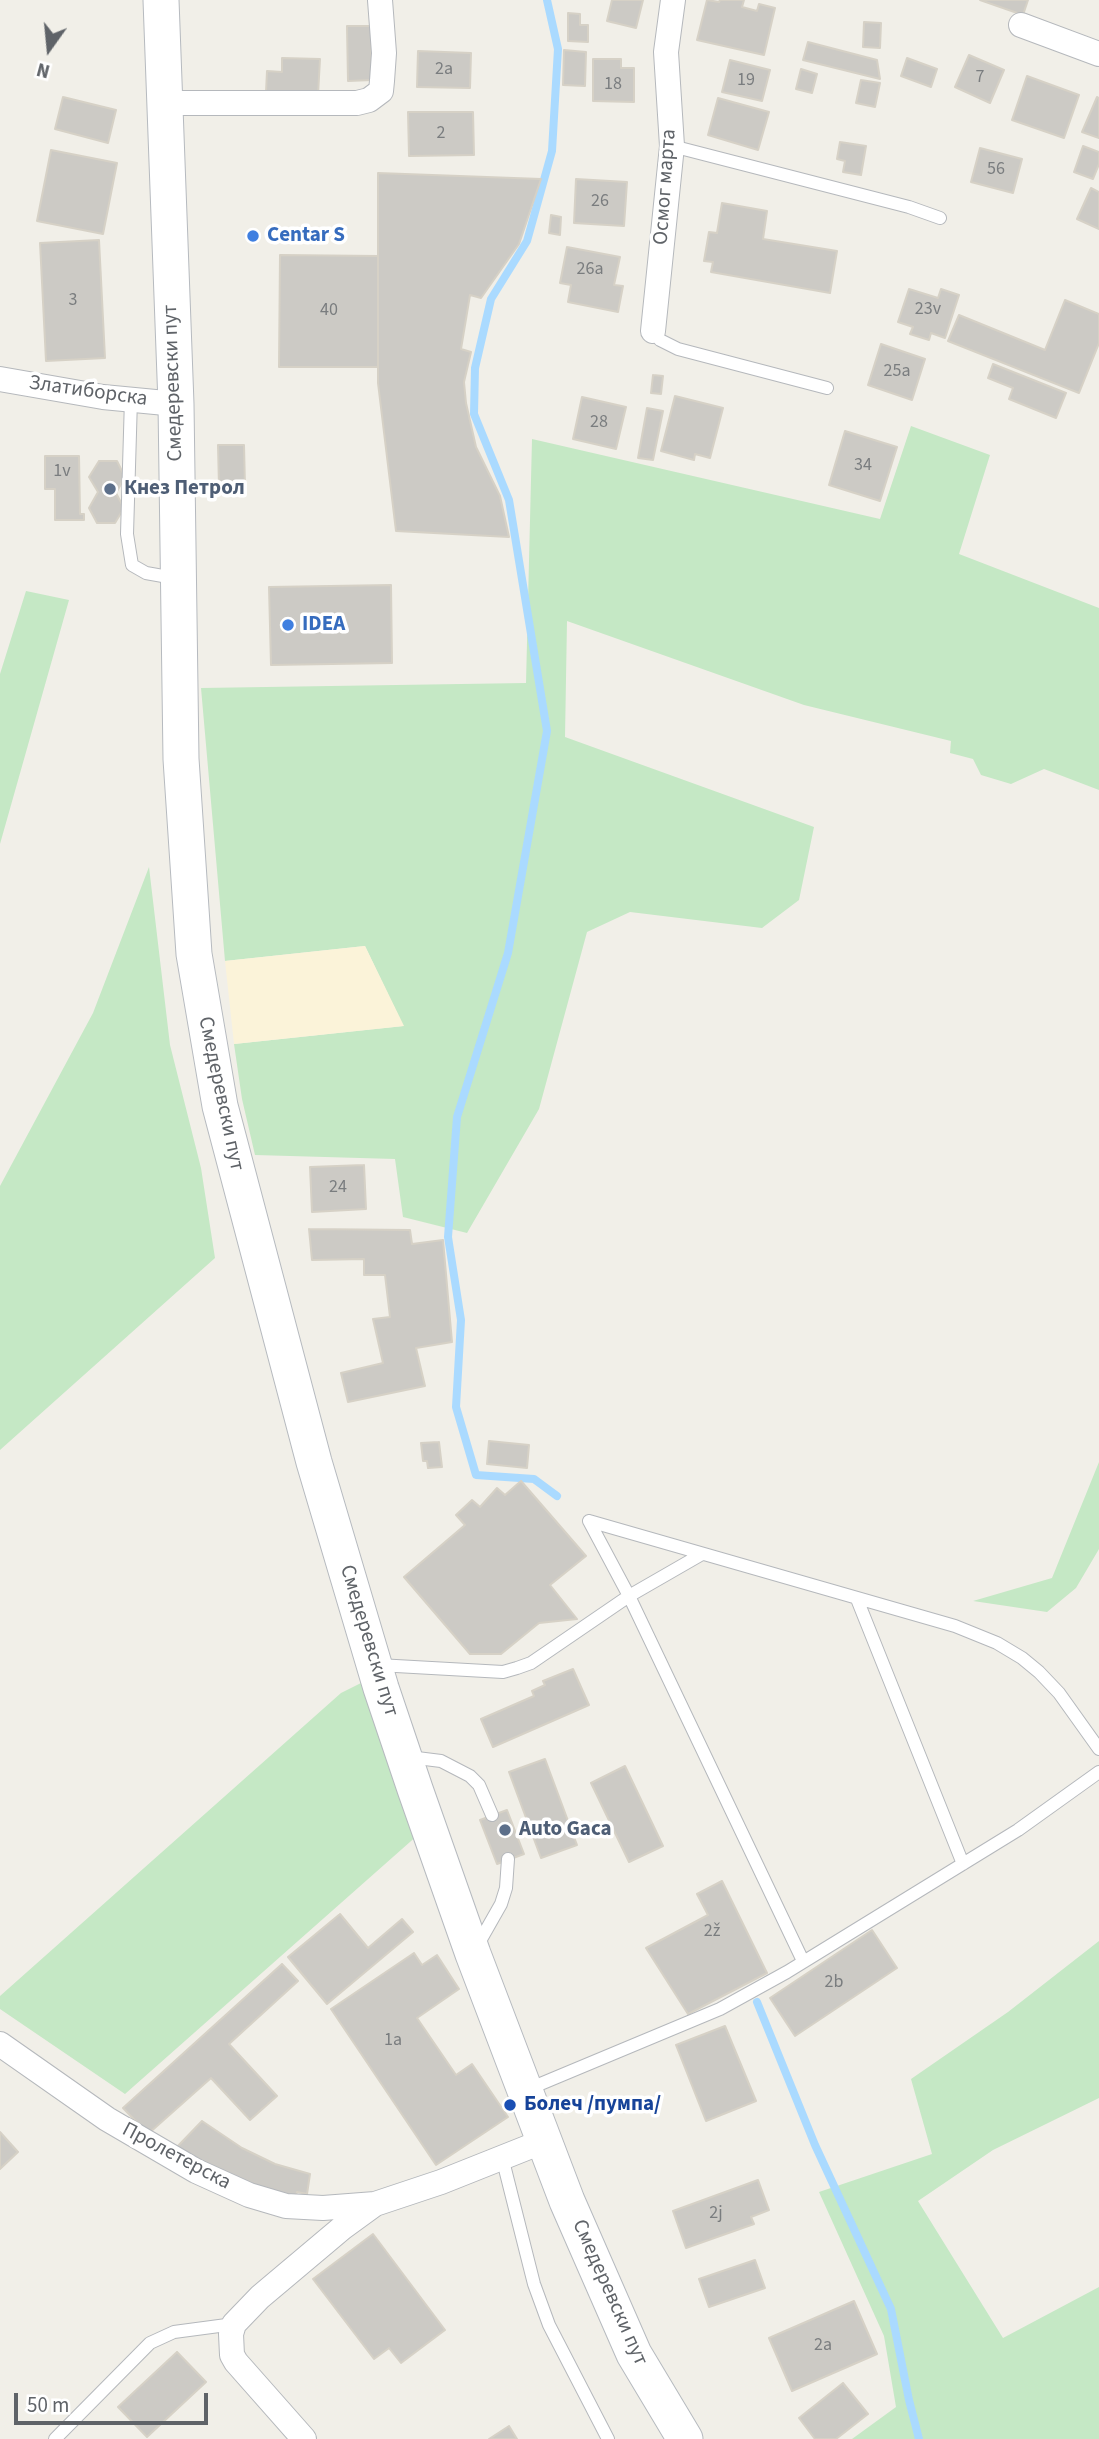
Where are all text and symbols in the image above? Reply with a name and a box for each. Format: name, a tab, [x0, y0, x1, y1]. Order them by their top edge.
north arrow	[14, 14, 84, 84]
text: N	[34, 55, 53, 84]
house number: 2a	[435, 59, 453, 81]
house number: 7	[976, 67, 984, 89]
house number: 19	[737, 70, 755, 92]
house number: 18	[604, 74, 622, 96]
house number: 2	[437, 123, 445, 145]
street label: Осмог марта	[649, 128, 683, 246]
house number: 56	[987, 159, 1005, 181]
house number: 26	[591, 191, 609, 213]
place label: Centar S	[267, 223, 345, 249]
marker: Centar S	[245, 228, 261, 244]
house number: 26a	[577, 259, 603, 281]
house number: 3	[69, 290, 77, 312]
house number: 23v	[915, 299, 941, 321]
house number: 40	[320, 300, 338, 322]
street label: Смедеревски пут	[159, 304, 189, 462]
house number: 25a	[884, 361, 910, 383]
street label: Златиборска	[27, 371, 149, 413]
house number: 28	[590, 412, 608, 434]
house number: 34	[854, 455, 872, 477]
house number: 1v	[53, 461, 71, 483]
place label: Кнез Петрол	[124, 476, 245, 502]
marker: Кнез Петрол	[102, 481, 118, 497]
place label: IDEA	[302, 612, 345, 638]
marker: IDEA	[280, 617, 296, 633]
street label: Смедеревски пут	[191, 1015, 249, 1173]
house number: 24	[329, 1177, 347, 1199]
street label: Смедеревски пут	[333, 1562, 403, 1720]
place label: Auto Gaca	[519, 1817, 612, 1843]
marker: Auto Gaca	[497, 1822, 513, 1838]
house number: 2ž	[704, 1921, 720, 1943]
house number: 2b	[825, 1972, 843, 1994]
house number: 1a	[384, 2030, 402, 2052]
place label: Болеч /пумпа/	[524, 2092, 661, 2118]
marker: Болеч /пумпа/	[502, 2097, 518, 2113]
street label: Пролетерска	[117, 2118, 235, 2196]
house number: 2j	[709, 2203, 723, 2225]
street label: Смедеревски пут	[566, 2216, 652, 2370]
house number: 2a	[814, 2335, 832, 2357]
scale bar	[18, 2380, 212, 2424]
text: 50 m	[27, 2390, 69, 2420]

